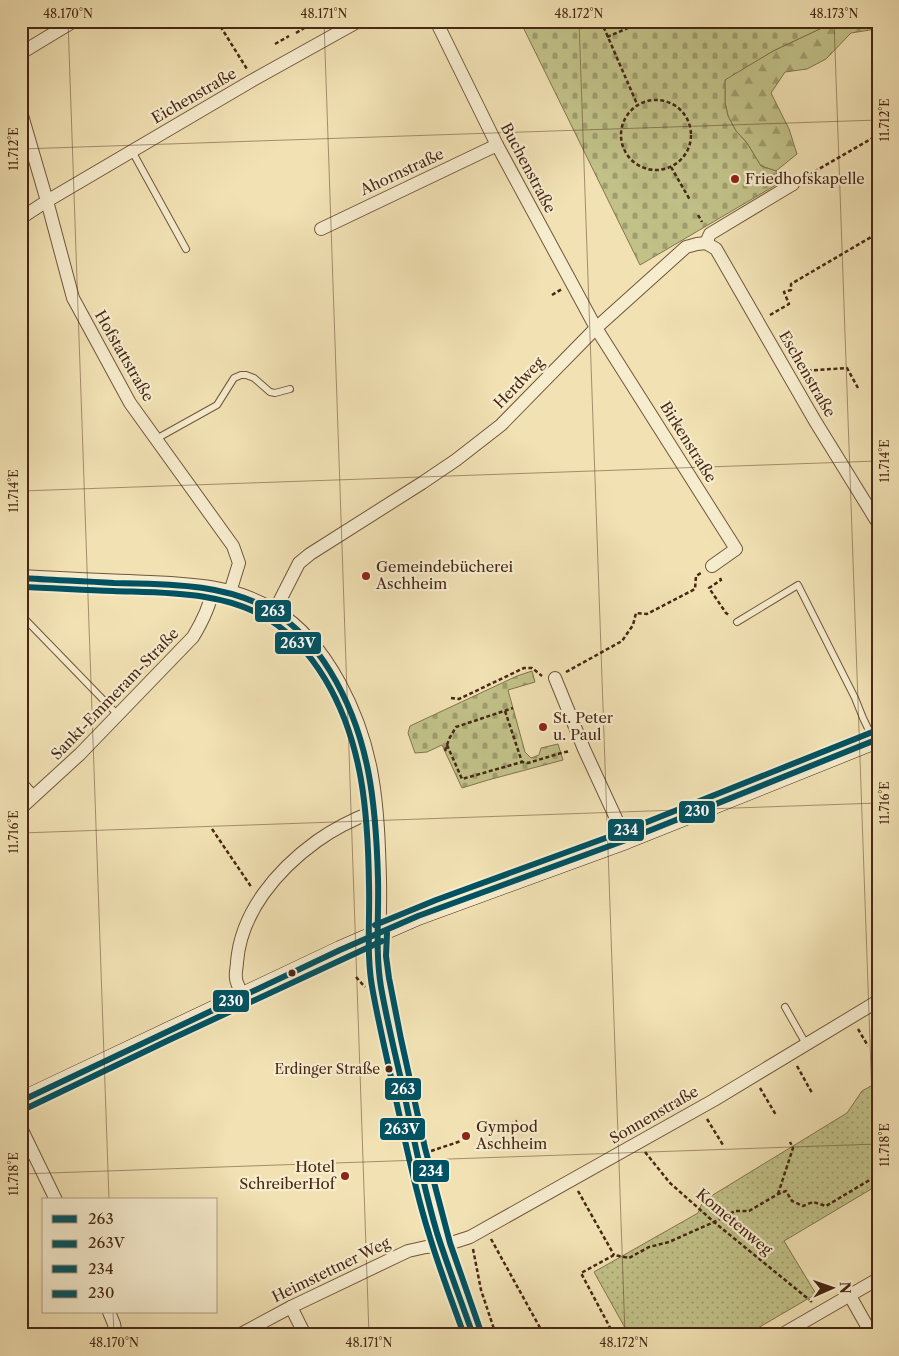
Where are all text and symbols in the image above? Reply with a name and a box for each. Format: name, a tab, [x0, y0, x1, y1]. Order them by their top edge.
text: 48.170°N	[43, 6, 93, 21]
text: 48.171°N	[301, 6, 348, 21]
text: 48.172°N	[555, 6, 604, 21]
text: 48.173°N	[810, 6, 858, 21]
street label: Eichenstraße	[148, 64, 240, 127]
text: 11.712°E	[877, 98, 892, 142]
street label: Buchenstraße	[497, 119, 560, 216]
text: 11.712°E	[6, 127, 21, 171]
street label: Ahornstraße	[356, 144, 447, 200]
place label: Friedhofskapelle	[745, 169, 865, 188]
marker: Friedhofskapelle	[729, 173, 741, 185]
street label: Hofstattstraße	[91, 307, 158, 405]
street label: Eschenstraße	[775, 327, 840, 420]
street label: Herdweg	[489, 353, 548, 412]
street label: Birkenstraße	[656, 398, 721, 486]
text: 11.714°E	[877, 439, 892, 483]
text: 11.714°E	[6, 469, 21, 513]
place label: Gemeindebücherei Aschheim	[375, 557, 514, 593]
marker: Gemeindebücherei Aschheim	[360, 570, 372, 582]
line badge: 263	[254, 599, 292, 623]
text: 263	[261, 602, 285, 620]
street label: Sankt-Emmeram-Straße	[47, 624, 183, 763]
line badge: 263V	[274, 631, 322, 655]
text: 263V	[280, 634, 317, 652]
place label: St. Peter u. Paul	[553, 708, 614, 744]
marker: St. Peter u. Paul	[537, 721, 549, 733]
text: 11.716°E	[877, 781, 892, 825]
line badge: 230	[678, 800, 716, 824]
text: 230	[684, 802, 710, 820]
text: 11.716°E	[6, 810, 21, 854]
line badge: 234	[607, 818, 645, 842]
text: 234	[614, 821, 638, 839]
unlabelled marker	[287, 968, 297, 978]
line badge: 230	[212, 989, 250, 1013]
text: 230	[218, 992, 244, 1010]
place label: Erdinger Straße	[274, 1060, 380, 1078]
marker: Erdinger Straße	[384, 1064, 394, 1074]
line badge: 263	[384, 1077, 422, 1101]
text: 263	[391, 1080, 415, 1098]
street label: Sonnenstraße	[606, 1081, 702, 1148]
line badge: 263V	[379, 1117, 426, 1141]
place label: Gympod Aschheim	[475, 1117, 547, 1153]
text: 263V	[384, 1120, 421, 1138]
text: 11.718°E	[877, 1123, 892, 1167]
marker: Gympod Aschheim	[460, 1130, 472, 1142]
text: 11.718°E	[6, 1152, 21, 1196]
place label: Hotel SchreiberHof	[239, 1157, 337, 1193]
line badge: 234	[412, 1159, 450, 1183]
text: 234	[419, 1162, 443, 1180]
marker: Hotel SchreiberHof	[339, 1170, 351, 1182]
street label: Kometenweg	[692, 1184, 776, 1259]
legend	[42, 1198, 218, 1314]
text: 263	[88, 1209, 114, 1228]
text: 263V	[88, 1233, 126, 1252]
street label: Heimstettner Weg	[269, 1233, 393, 1306]
text: 234	[88, 1259, 114, 1278]
north arrow	[806, 1264, 856, 1314]
text: N	[836, 1281, 854, 1294]
text: 230	[88, 1283, 114, 1302]
text: 48.170°N	[89, 1335, 139, 1350]
text: 48.171°N	[346, 1335, 393, 1350]
text: 48.172°N	[600, 1335, 649, 1350]

